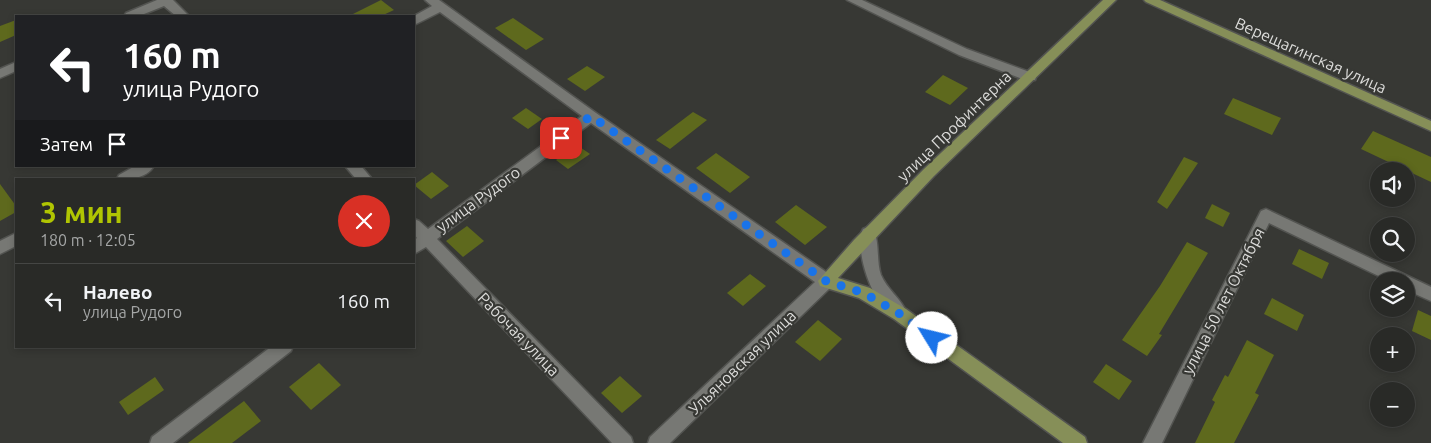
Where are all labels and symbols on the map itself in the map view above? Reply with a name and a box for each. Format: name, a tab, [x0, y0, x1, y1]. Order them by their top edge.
street label: Верещагинская улица	[1233, 13, 1389, 97]
street label: улица Профинтерна	[893, 67, 1015, 185]
pin	[540, 117, 582, 159]
street label: улица Рудого	[433, 163, 523, 235]
street label: улица 50 лет Октября	[1178, 225, 1268, 377]
street label: Рабочая улица	[475, 289, 563, 379]
street label: Ульяновская улица	[685, 306, 799, 418]
position arrow	[905, 311, 957, 363]

